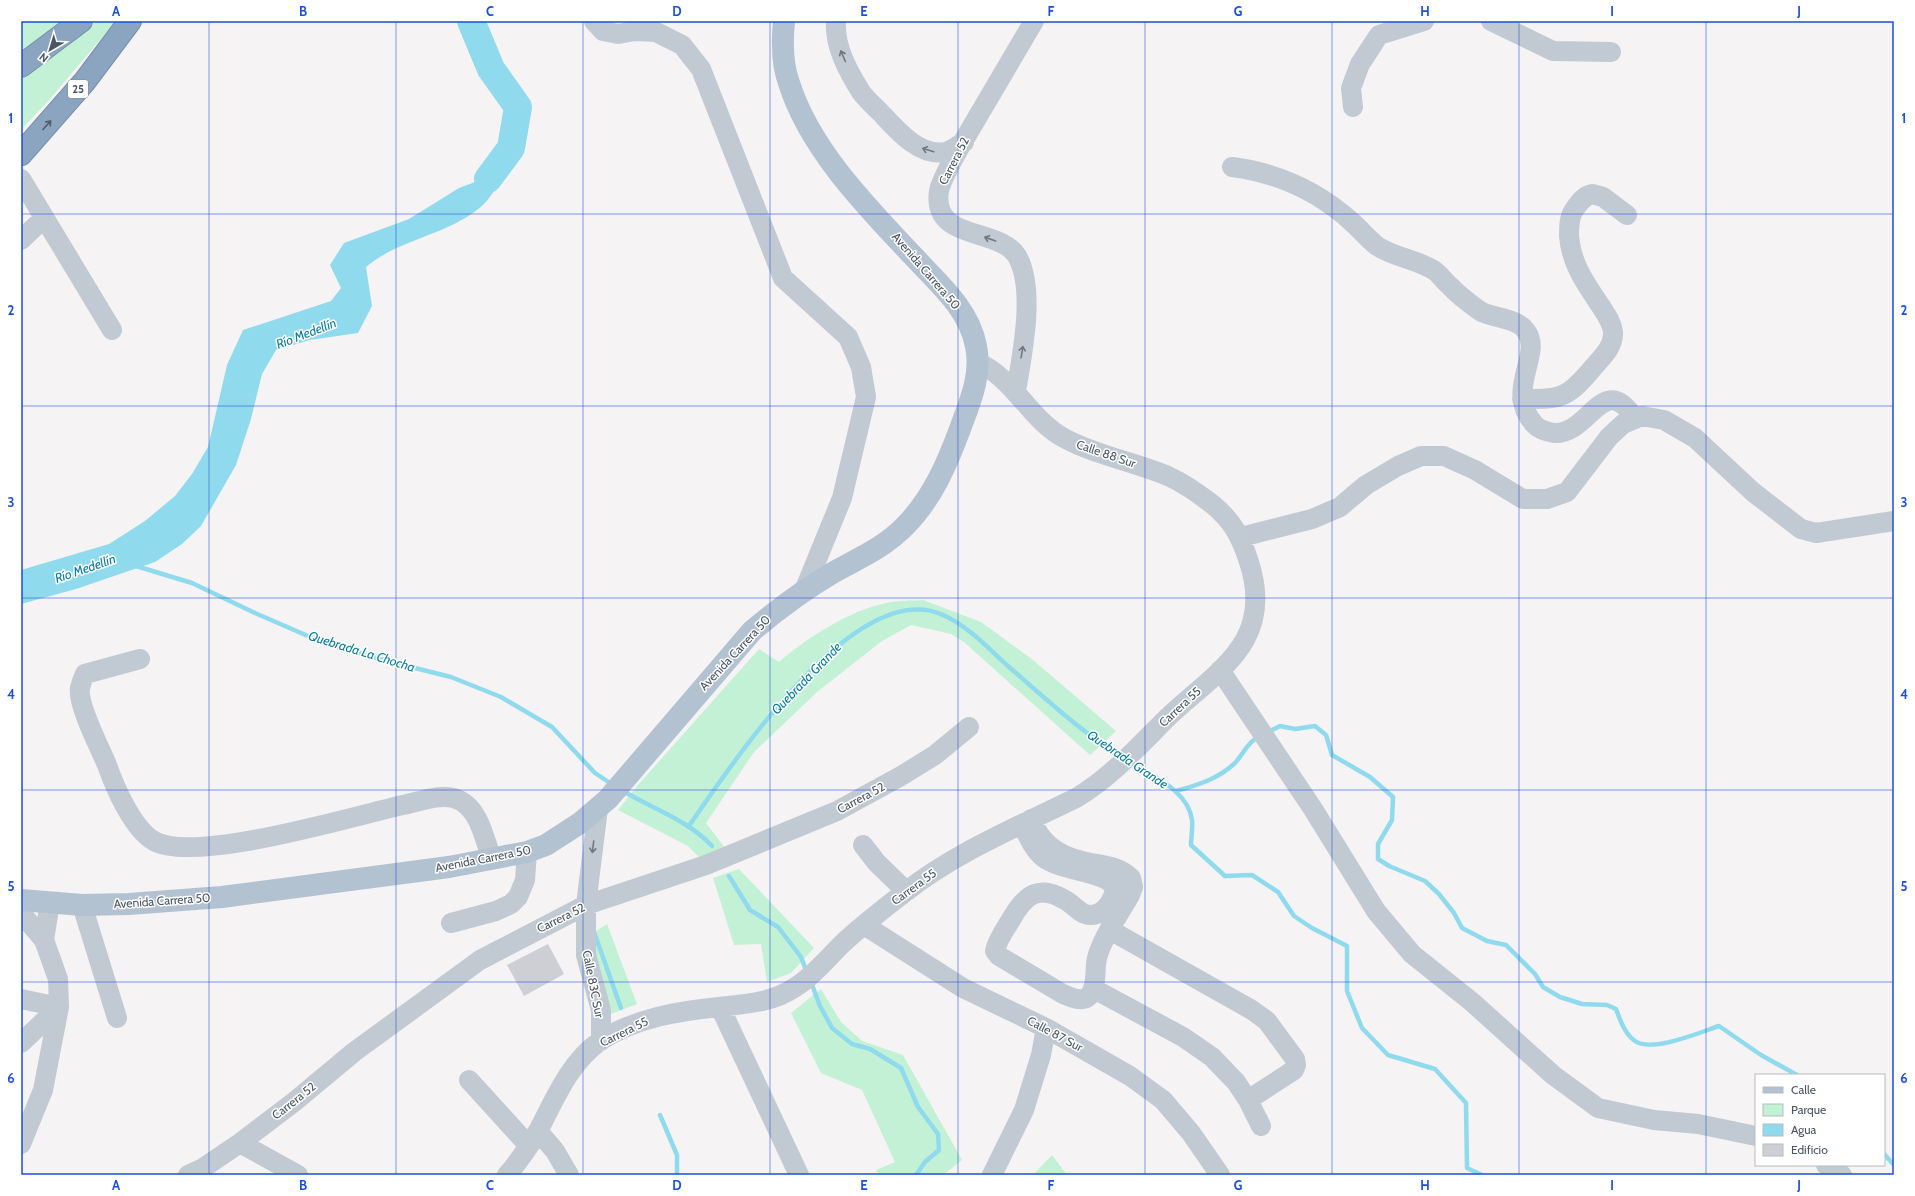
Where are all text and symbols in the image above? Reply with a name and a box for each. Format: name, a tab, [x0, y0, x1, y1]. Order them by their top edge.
text: A	[112, 3, 121, 19]
text: B	[299, 3, 307, 19]
text: C	[486, 3, 494, 19]
text: D	[672, 3, 682, 19]
text: E	[860, 3, 868, 19]
text: F	[1048, 3, 1055, 19]
text: G	[1234, 3, 1243, 19]
text: H	[1420, 3, 1430, 19]
text: I	[1610, 3, 1614, 19]
text: J	[1796, 3, 1801, 19]
north arrow	[30, 30, 70, 70]
text: N	[36, 50, 51, 66]
one-way arrow	[838, 51, 846, 63]
road number: 25	[68, 80, 88, 98]
text: 1	[9, 110, 13, 126]
text: 1	[1902, 110, 1906, 126]
one-way arrow	[43, 120, 52, 131]
street label: Carrera 52	[935, 134, 972, 187]
one-way arrow	[922, 146, 935, 153]
street label: Avenida Carrera 50	[889, 229, 964, 312]
one-way arrow	[984, 235, 997, 242]
text: 2	[8, 302, 15, 318]
text: 2	[1901, 302, 1908, 318]
water label: Río Medellín	[274, 314, 338, 352]
one-way arrow	[1018, 346, 1026, 359]
street label: Calle 88 Sur	[1074, 436, 1138, 471]
text: 3	[7, 494, 15, 510]
text: 3	[1900, 494, 1908, 510]
water label: Río Medellín	[53, 550, 117, 586]
street label: Avenida Carrera 50	[696, 612, 773, 693]
water label: Quebrada La Chocha	[307, 627, 417, 675]
water label: Quebrada Grande	[768, 639, 844, 717]
street label: Carrera 55	[1156, 683, 1204, 730]
text: 4	[7, 686, 15, 702]
text: 4	[1900, 686, 1908, 702]
water label: Quebrada Grande	[1085, 726, 1171, 792]
street label: Carrera 52	[834, 779, 887, 816]
one-way arrow	[590, 840, 597, 853]
street label: Avenida Carrera 50	[434, 842, 532, 875]
street label: Carrera 55	[888, 865, 939, 908]
text: 5	[8, 878, 15, 894]
text: 5	[1901, 878, 1908, 894]
street label: Avenida Carrera 50	[113, 890, 211, 911]
street label: Carrera 52	[534, 899, 587, 936]
street label: Calle 83C Sur	[580, 949, 607, 1019]
street label: Carrera 55	[597, 1013, 650, 1050]
street label: Calle 87 Sur	[1025, 1013, 1086, 1055]
text: 6	[7, 1070, 15, 1086]
text: 6	[1900, 1070, 1908, 1086]
legend	[1755, 1074, 1885, 1166]
street label: Carrera 52	[269, 1079, 319, 1122]
text: Calle	[1791, 1082, 1816, 1097]
text: Parque	[1791, 1102, 1826, 1117]
text: Agua	[1791, 1122, 1817, 1137]
text: Edificio	[1791, 1142, 1828, 1157]
text: A	[112, 1177, 121, 1193]
text: B	[299, 1177, 307, 1193]
text: C	[486, 1177, 494, 1193]
text: D	[672, 1177, 682, 1193]
text: E	[860, 1177, 868, 1193]
text: F	[1048, 1177, 1055, 1193]
text: G	[1234, 1177, 1243, 1193]
text: H	[1420, 1177, 1430, 1193]
text: I	[1610, 1177, 1614, 1193]
text: J	[1796, 1177, 1801, 1193]

